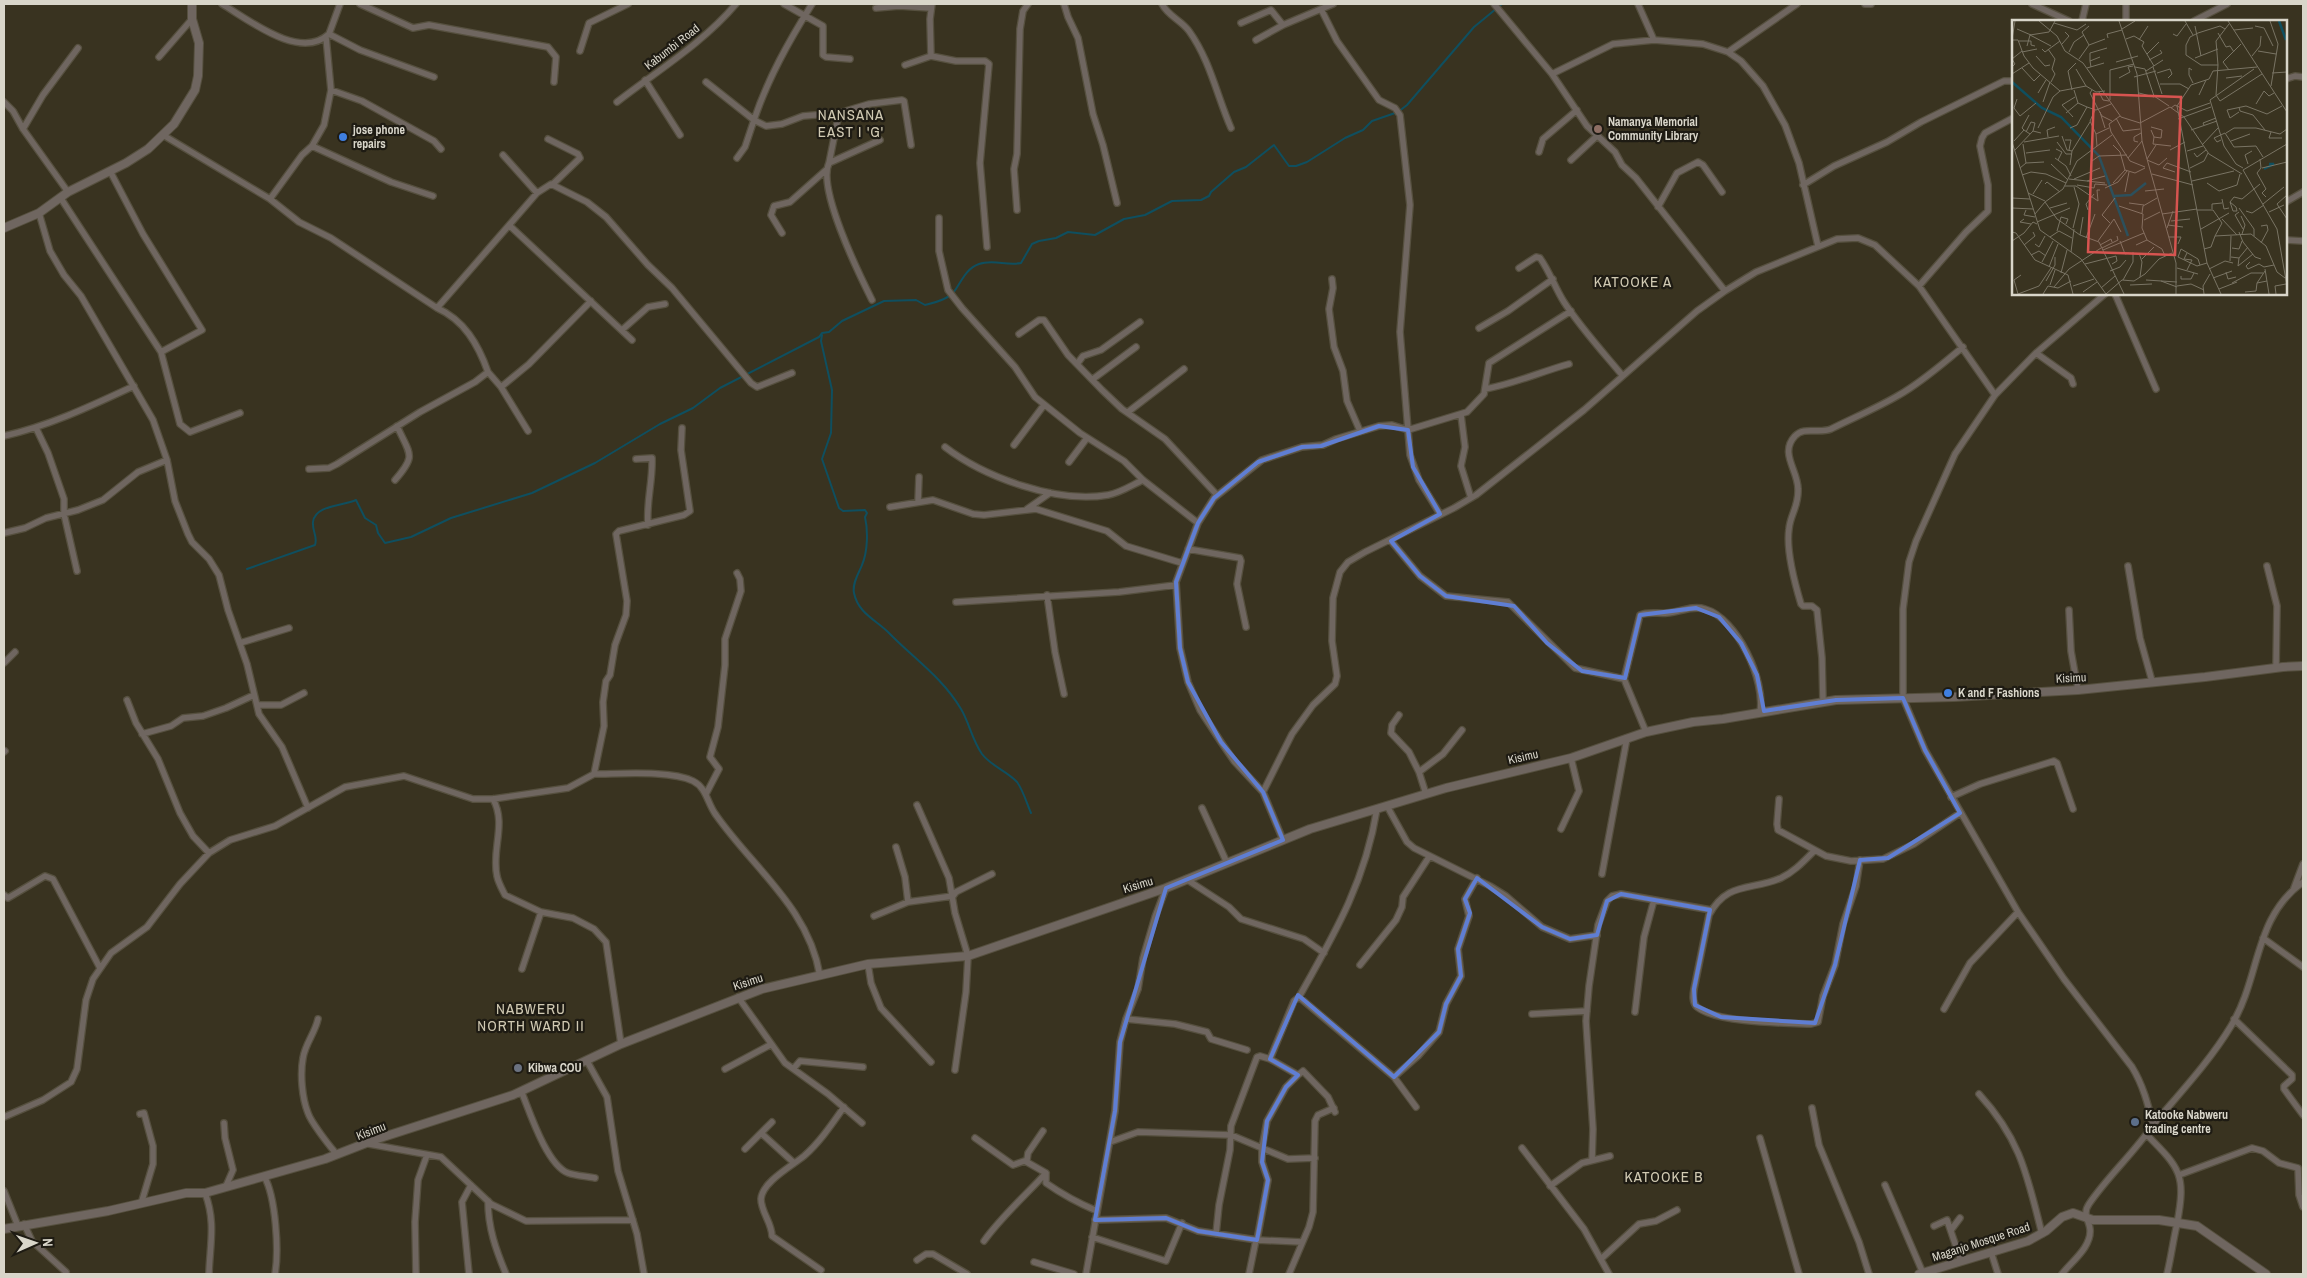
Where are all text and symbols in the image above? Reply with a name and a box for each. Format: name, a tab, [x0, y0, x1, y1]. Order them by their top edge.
street label: Kabumbi Road	[641, 20, 703, 74]
inset map	[2012, 20, 2287, 295]
district label: NANSANA EAST I 'G'	[818, 104, 884, 142]
place label: Namanya Memorial Community Library	[1608, 114, 1699, 144]
place label: jose phone repairs	[352, 122, 405, 152]
marker: Namanya Memorial Community Library	[1592, 123, 1604, 135]
marker: jose phone repairs	[337, 131, 349, 143]
district label: KATOOKE A	[1594, 271, 1672, 292]
street label: Kisimu	[2055, 669, 2087, 687]
place label: K and F Fashions	[1958, 685, 2040, 701]
marker: K and F Fashions	[1942, 687, 1954, 699]
street label: Kisimu	[1506, 746, 1540, 768]
street label: Kisimu	[1121, 873, 1155, 897]
street label: Kisimu	[731, 970, 765, 994]
district label: NABWERU NORTH WARD II	[477, 998, 585, 1036]
place label: Kibwa COU	[528, 1060, 582, 1076]
marker: Kibwa COU	[512, 1062, 524, 1074]
place label: Katooke Nabweru trading centre	[2145, 1107, 2228, 1137]
marker: Katooke Nabweru trading centre	[2129, 1116, 2141, 1128]
street label: Kisimu	[354, 1118, 388, 1144]
district label: KATOOKE B	[1625, 1166, 1704, 1187]
north arrow	[10, 1218, 60, 1268]
street label: Maganjo Mosque Road	[1930, 1219, 2032, 1265]
text: N	[39, 1238, 57, 1247]

